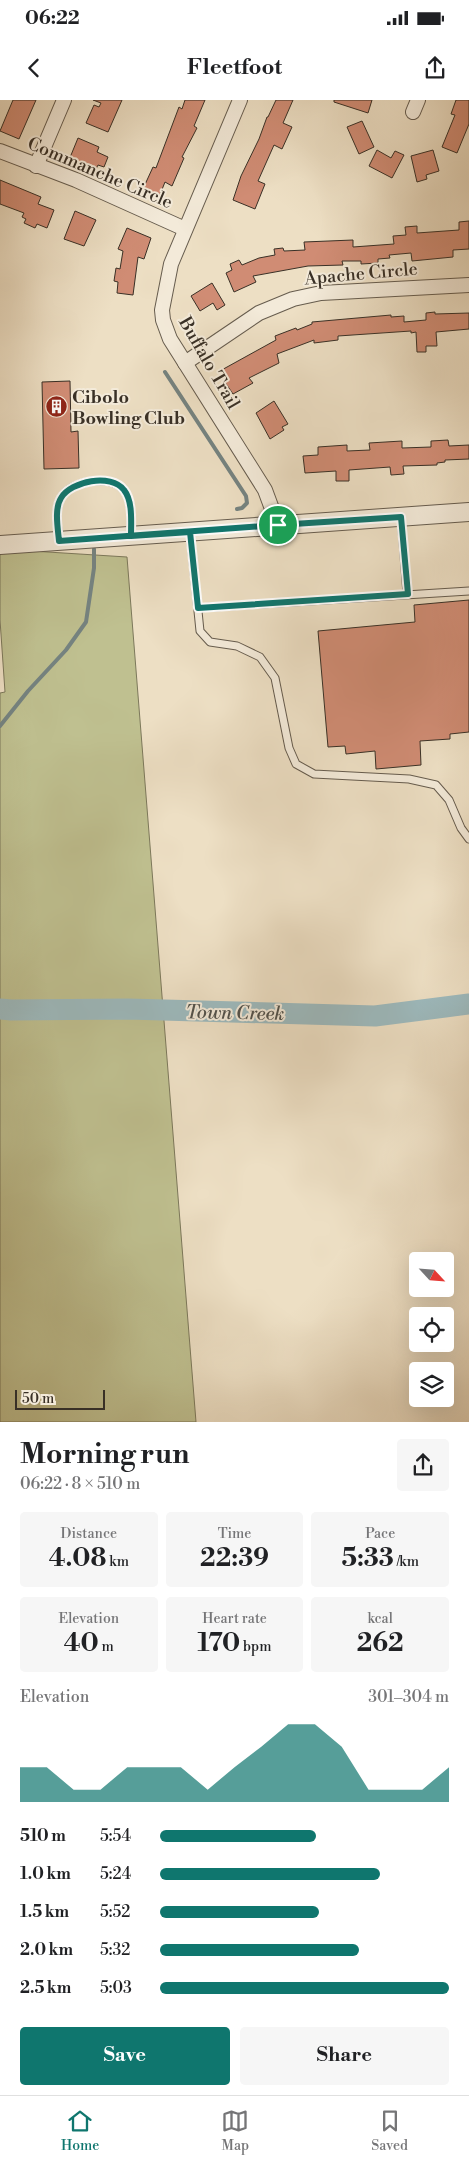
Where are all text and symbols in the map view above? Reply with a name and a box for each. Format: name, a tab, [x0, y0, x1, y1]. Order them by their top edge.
text: 06:22	[25, 6, 80, 30]
icon: back	[20, 54, 48, 82]
text: Fleetfoot	[187, 54, 282, 81]
icon: share	[421, 54, 449, 82]
street label: Commanche Circle	[24, 132, 176, 214]
street label: Apache Circle	[302, 258, 419, 290]
street label: Buffalo Trail	[173, 312, 245, 414]
place label: Cibolo Bowling Club	[72, 386, 185, 430]
building icon: Cibolo Bowling Club	[44, 395, 68, 419]
pin	[257, 504, 299, 546]
icon: arrive	[264, 511, 292, 539]
water label: Town Creek	[185, 1000, 285, 1026]
north arrow	[409, 1252, 454, 1298]
map controls	[409, 1252, 454, 1407]
button: locate	[409, 1307, 454, 1352]
button: layers	[409, 1362, 454, 1407]
scale bar	[15, 1388, 105, 1411]
text: 50 m	[22, 1390, 54, 1408]
text: Morning run	[20, 1437, 189, 1472]
button: share	[397, 1439, 449, 1491]
text: 06:22 · 8 × 510 m	[20, 1474, 140, 1494]
text: Distance	[61, 1525, 117, 1543]
text: Time	[218, 1525, 251, 1543]
text: Pace	[365, 1525, 395, 1543]
text: 4.08	[49, 1543, 106, 1574]
text: 22:39	[200, 1543, 269, 1574]
text: 5:33	[341, 1543, 394, 1574]
text: km	[106, 1553, 129, 1571]
text: /km	[394, 1553, 419, 1571]
text: Elevation	[59, 1610, 119, 1628]
text: Heart rate	[202, 1610, 267, 1628]
text: kcal	[367, 1610, 393, 1628]
text: 40	[64, 1628, 99, 1659]
text: 170	[198, 1628, 240, 1659]
text: 262	[357, 1628, 404, 1659]
text: m	[99, 1638, 114, 1656]
text: bpm	[240, 1638, 271, 1656]
text: Elevation	[20, 1687, 89, 1707]
text: 301–304 m	[368, 1687, 449, 1707]
text: 510 m	[20, 1826, 66, 1846]
text: 5:54	[100, 1826, 131, 1846]
text: 1.0 km	[20, 1864, 71, 1884]
text: 5:24	[100, 1864, 131, 1884]
text: 1.5 km	[20, 1902, 69, 1922]
text: 5:52	[100, 1902, 130, 1922]
text: 2.0 km	[20, 1940, 73, 1960]
text: 5:32	[100, 1940, 130, 1960]
text: 2.5 km	[20, 1978, 71, 1998]
text: 5:03	[100, 1978, 132, 1998]
button: Save	[20, 2027, 230, 2085]
button: Share	[240, 2027, 449, 2085]
tab: Home	[61, 2107, 99, 2155]
tab: Map	[221, 2107, 249, 2155]
tab: Saved	[371, 2107, 408, 2155]

